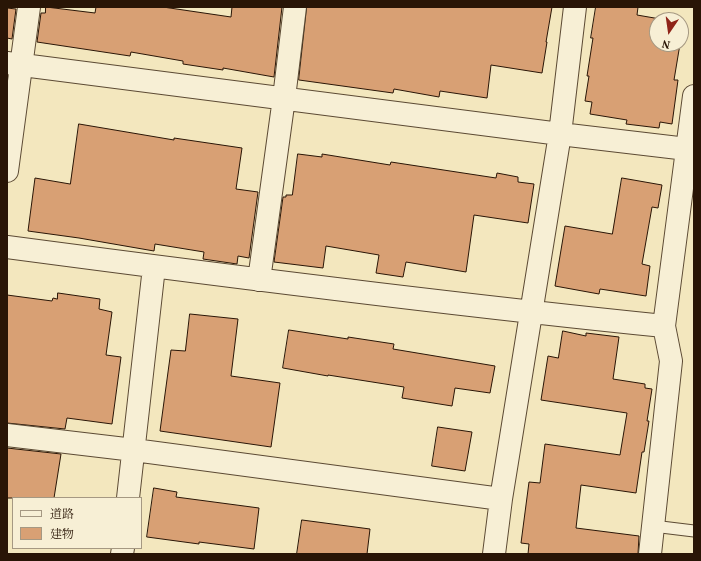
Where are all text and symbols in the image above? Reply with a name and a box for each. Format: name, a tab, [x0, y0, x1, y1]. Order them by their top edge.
north arrow	[649, 12, 689, 52]
text: N	[661, 35, 672, 51]
legend	[12, 497, 142, 549]
text: 道路	[50, 507, 74, 523]
text: 建物	[50, 527, 74, 543]

